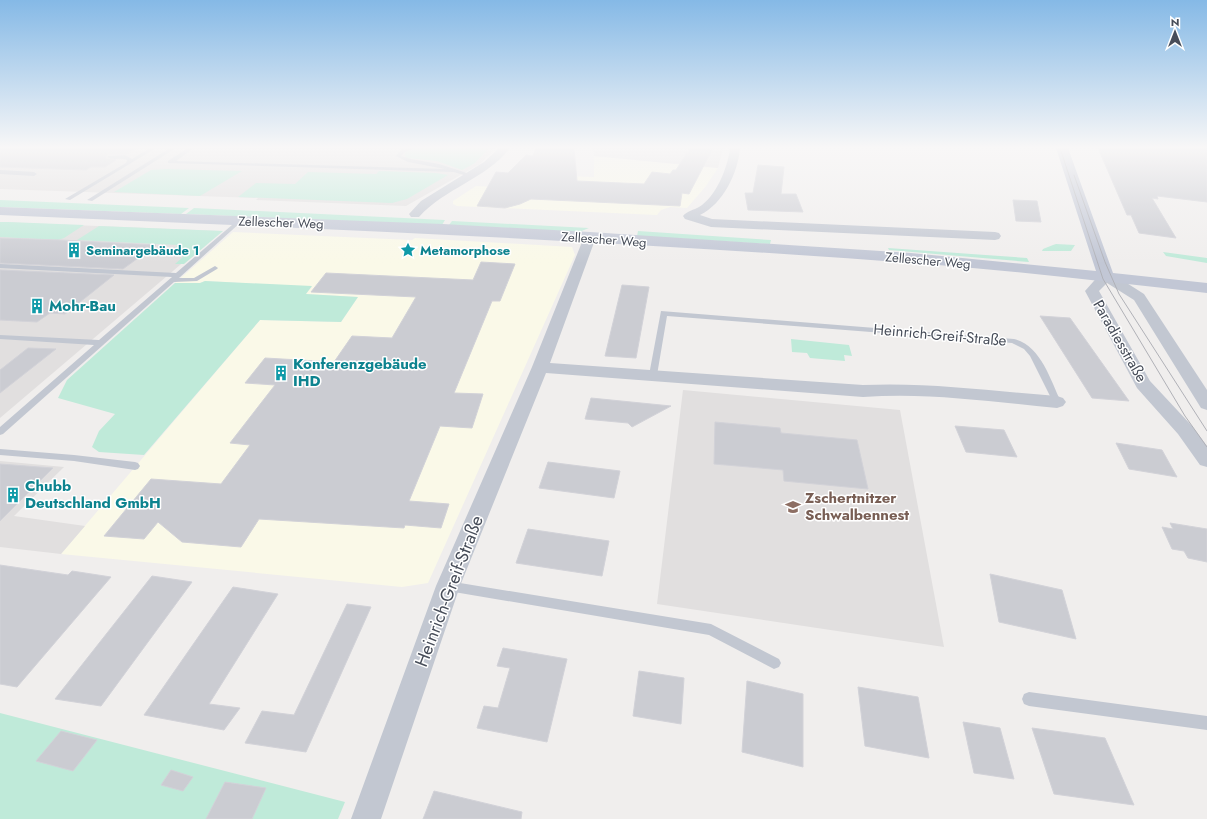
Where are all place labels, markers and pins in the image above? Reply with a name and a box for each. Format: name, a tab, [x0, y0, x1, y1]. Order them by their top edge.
building icon: Seminargebäude 1	[65, 241, 83, 259]
place label: Seminargebäude 1	[86, 241, 199, 260]
place icon: Metamorphose	[399, 241, 417, 259]
place label: Metamorphose	[420, 241, 511, 260]
place label: Mohr-Bau	[49, 295, 116, 317]
building icon: Mohr-Bau	[28, 297, 46, 315]
place label: Konferenzgebäude IHD	[293, 353, 427, 392]
building icon: Konferenzgebäude IHD	[272, 364, 290, 382]
place label: Chubb Deutschland GmbH	[25, 475, 161, 514]
building icon: Chubb Deutschland GmbH	[4, 486, 22, 504]
place label: Zschertnitzer Schwalbennest	[805, 487, 909, 526]
school or university icon: Zschertnitzer Schwalbennest	[784, 498, 802, 516]

